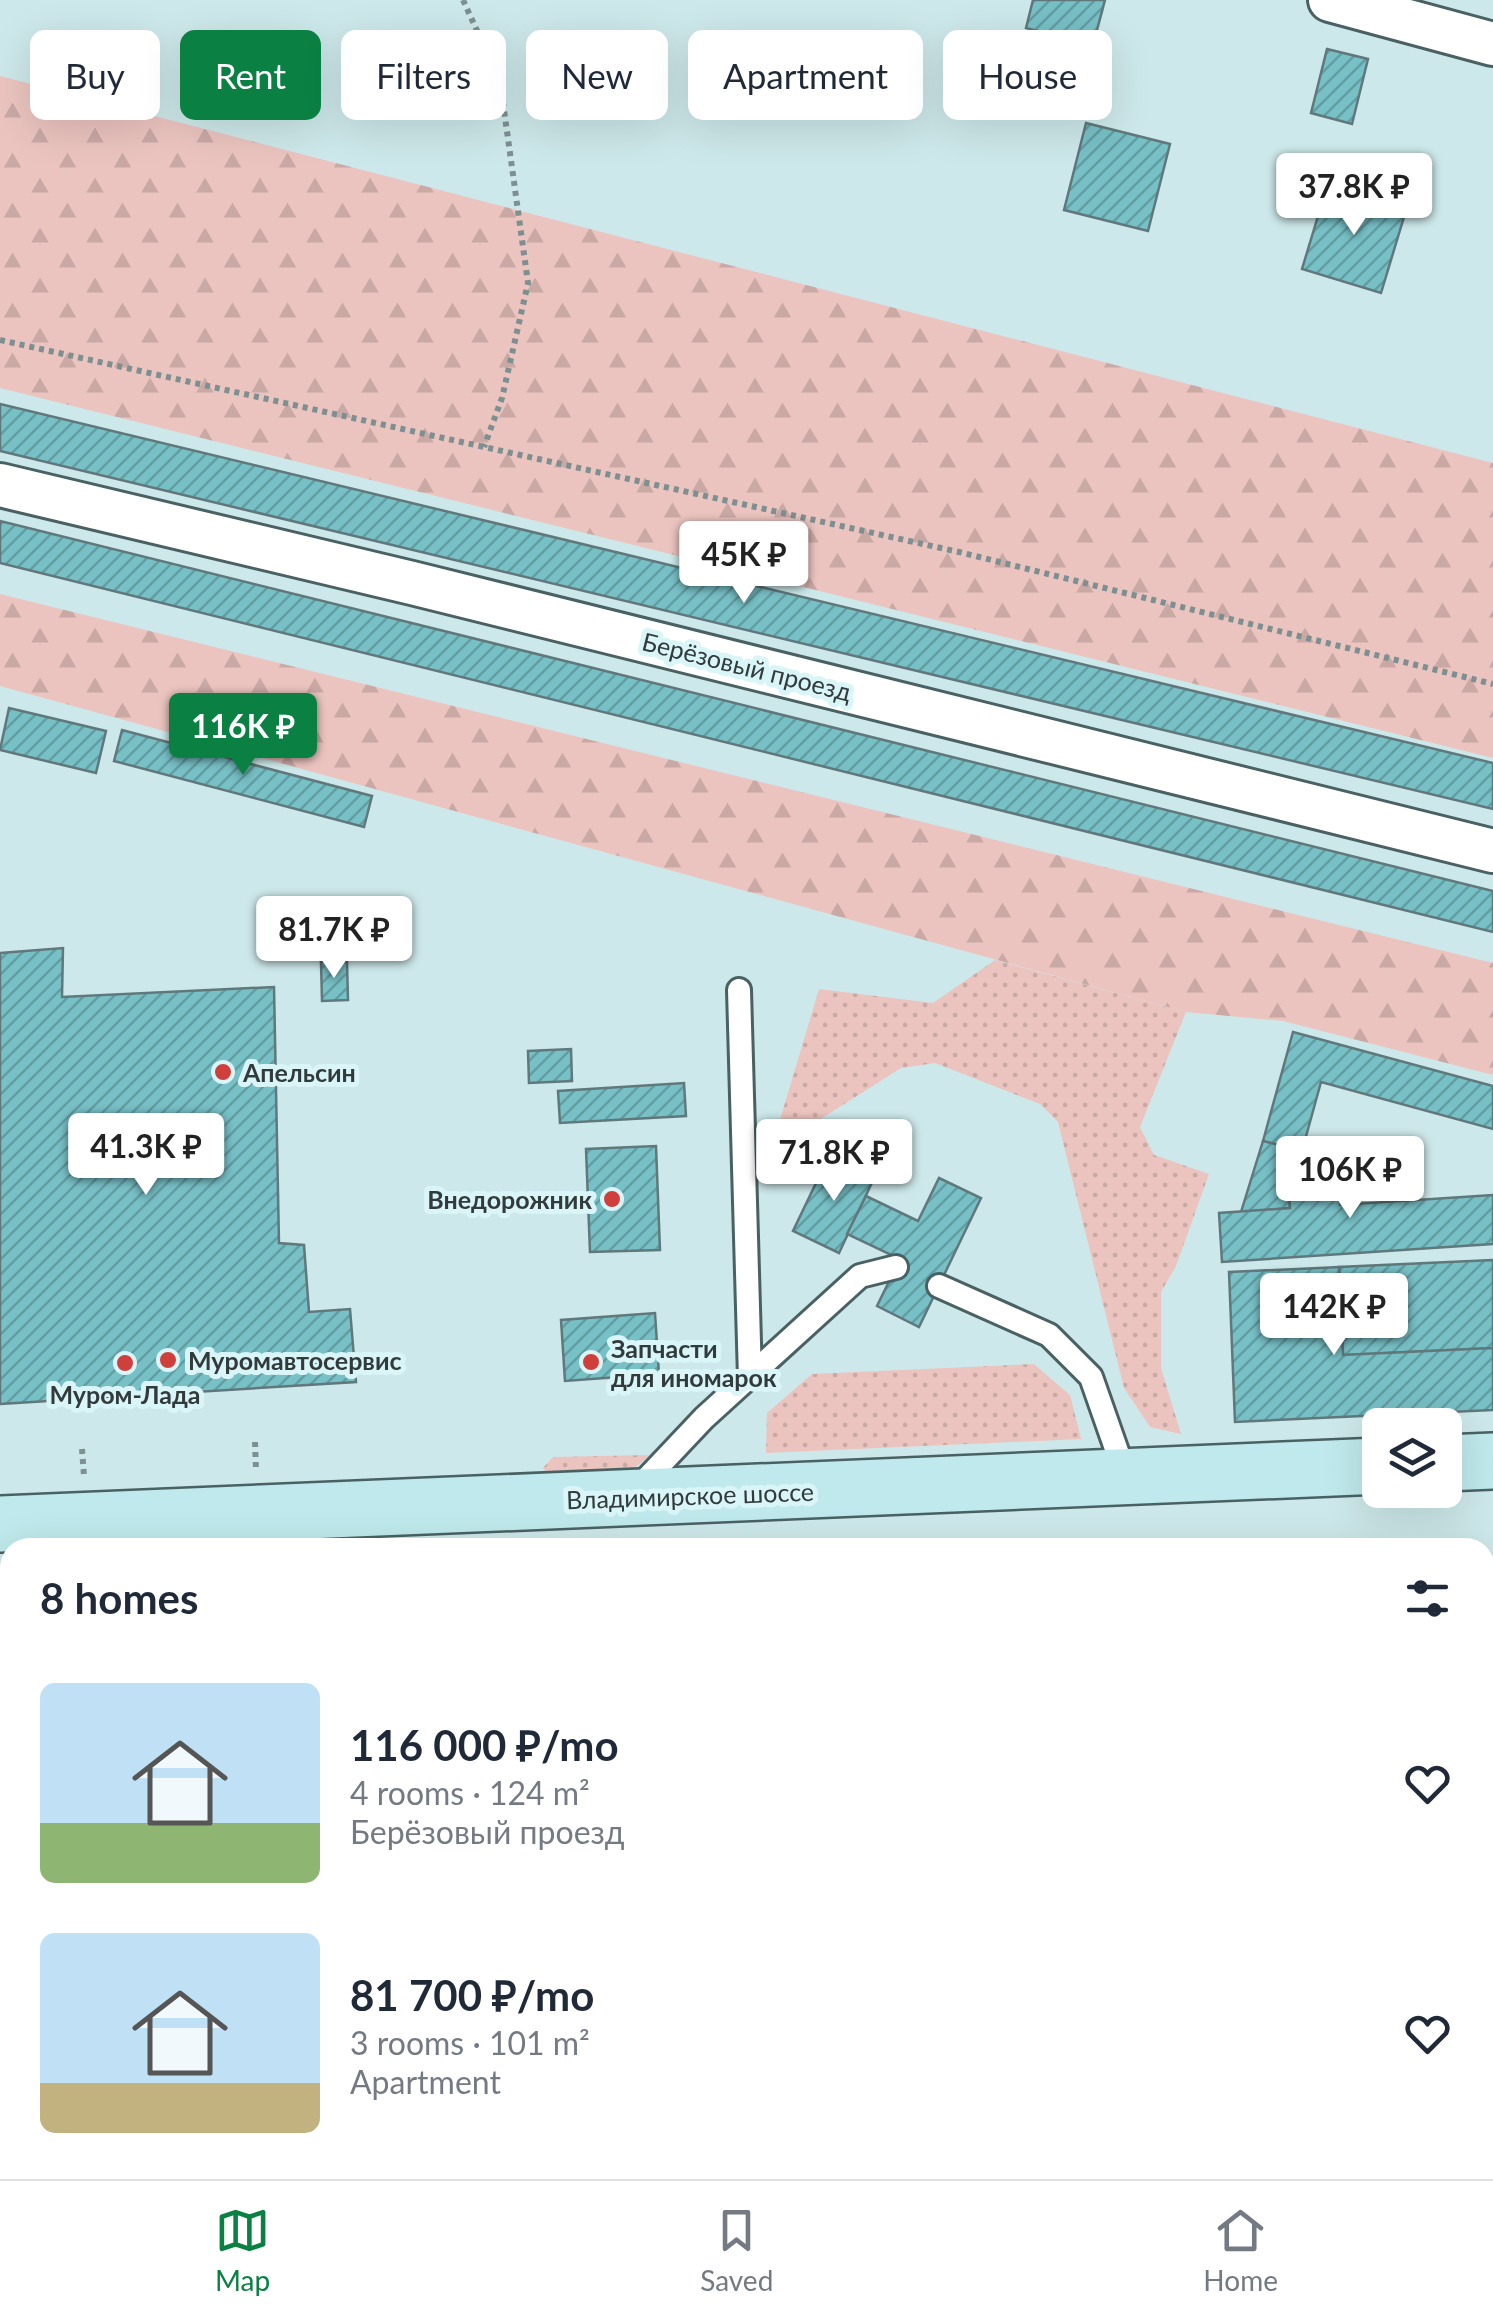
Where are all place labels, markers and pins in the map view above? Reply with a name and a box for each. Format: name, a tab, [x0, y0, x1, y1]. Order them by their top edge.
pin: 37.8K ₽	[1262, 153, 1446, 238]
pin: 45K ₽	[674, 521, 814, 606]
pin: 116K ₽	[162, 693, 324, 778]
pin: 81.7K ₽	[242, 896, 426, 981]
place label: Апельсин	[242, 1057, 356, 1087]
marker: Апельсин	[212, 1061, 234, 1083]
pin: 41.3K ₽	[54, 1113, 238, 1198]
pin: 71.8K ₽	[742, 1119, 926, 1204]
pin: 106K ₽	[1269, 1136, 1431, 1221]
place label: Внедорожник	[427, 1184, 592, 1214]
marker: Внедорожник	[601, 1188, 623, 1210]
pin: 142K ₽	[1253, 1273, 1415, 1358]
place label: Запчасти для иномарок	[611, 1333, 777, 1392]
place label: Муромавтосервис	[188, 1345, 402, 1375]
marker: Муромавтосервис	[157, 1349, 179, 1371]
marker: Запчасти для иномарок	[580, 1351, 602, 1373]
marker: Муром-Лада	[114, 1352, 136, 1374]
place label: Муром-Лада	[50, 1379, 200, 1409]

